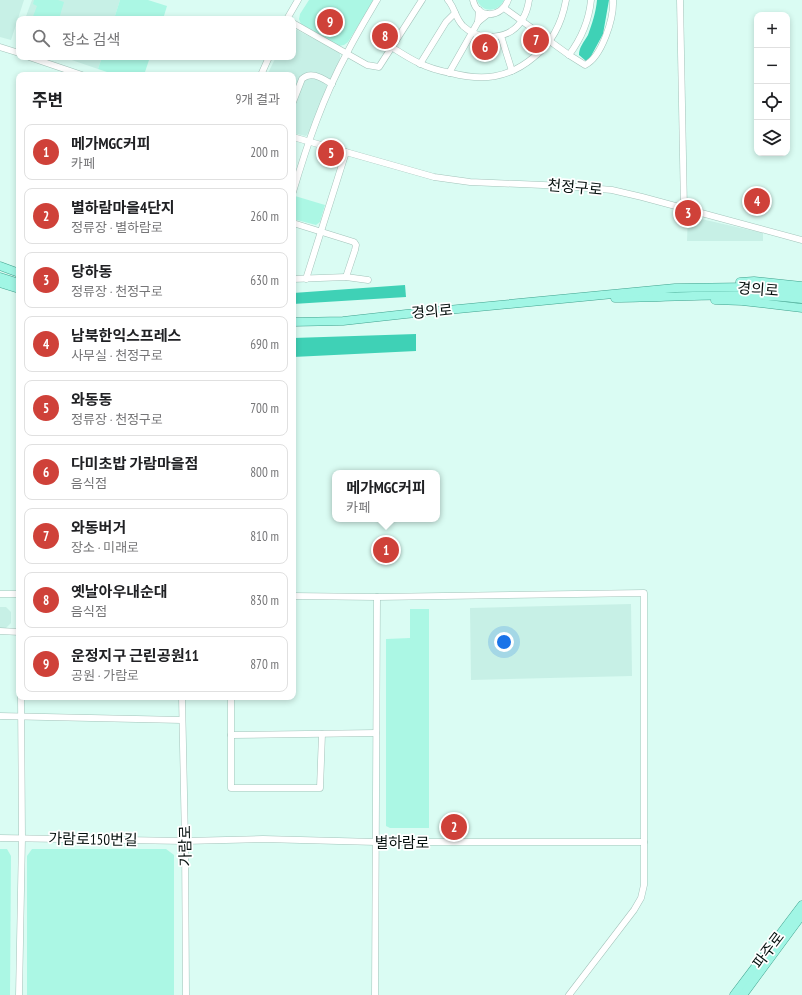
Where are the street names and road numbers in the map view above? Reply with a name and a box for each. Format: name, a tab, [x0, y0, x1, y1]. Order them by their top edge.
street label: 천정구로	[547, 175, 603, 199]
street label: 경의로	[737, 278, 779, 300]
street label: 경의로	[411, 300, 453, 322]
street label: 가람로	[175, 825, 195, 867]
street label: 가람로150번길	[48, 829, 138, 849]
street label: 별하람로	[374, 833, 430, 852]
street label: 파주로	[748, 928, 788, 972]

